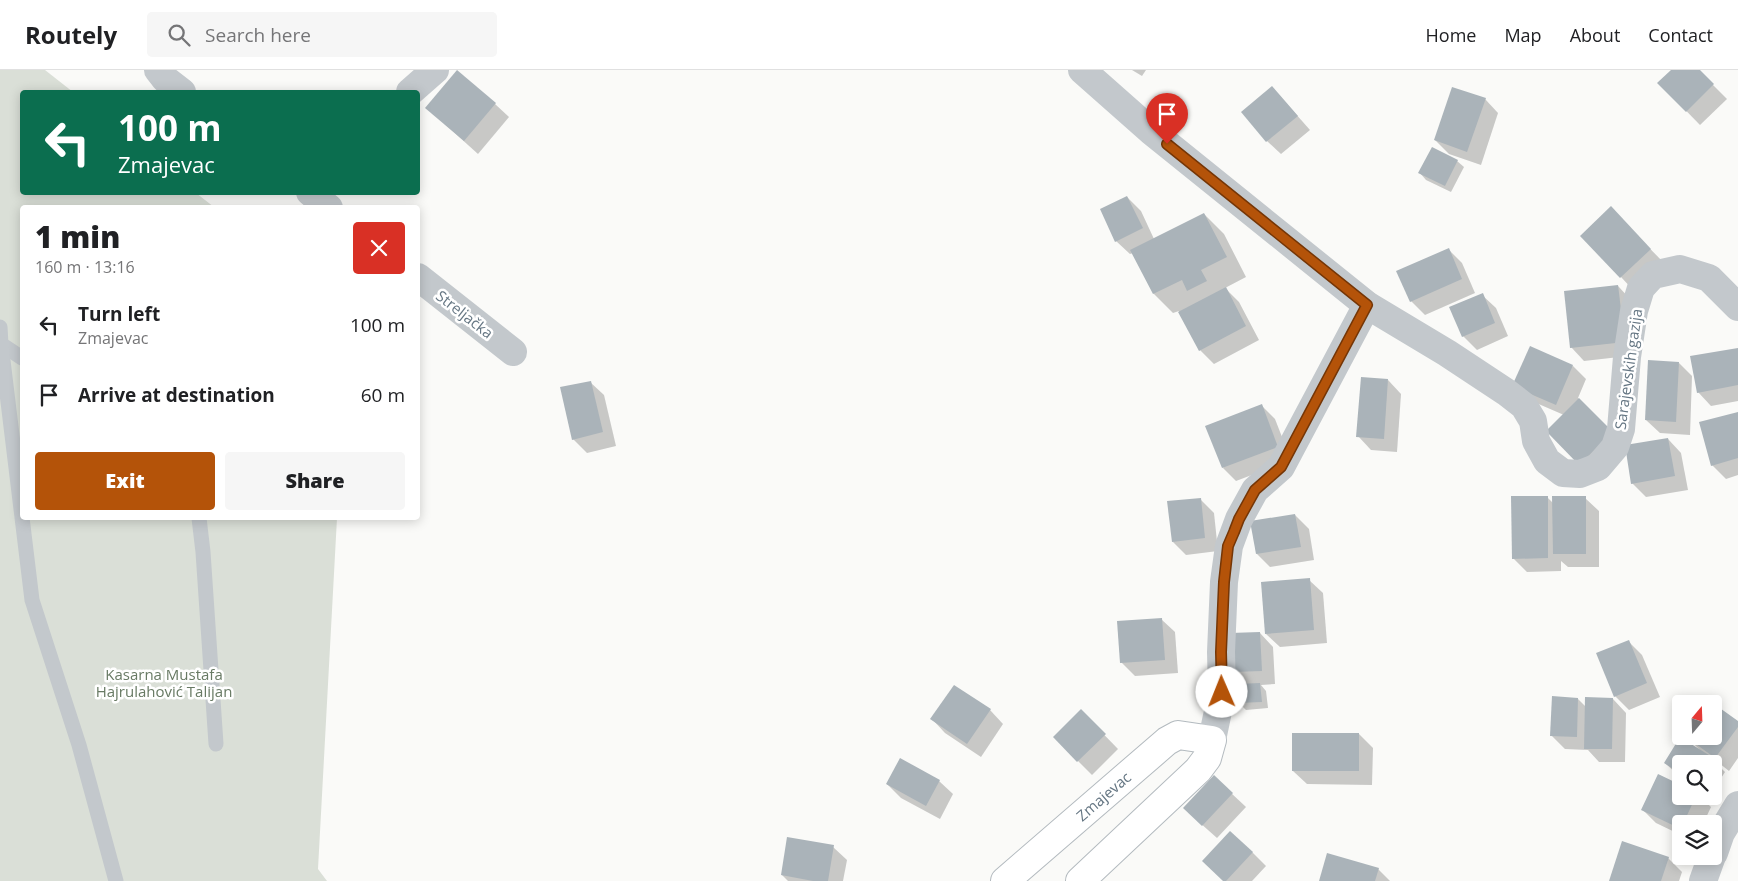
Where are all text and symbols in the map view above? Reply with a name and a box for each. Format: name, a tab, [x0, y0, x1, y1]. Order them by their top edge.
search box	[147, 12, 497, 57]
text: Routely	[25, 18, 117, 51]
icon: search	[165, 21, 193, 49]
text: Search here	[205, 22, 311, 48]
text: Home	[1426, 23, 1476, 47]
text: Map	[1504, 23, 1542, 47]
text: About	[1570, 23, 1620, 47]
text: Contact	[1648, 23, 1713, 47]
pin	[1146, 93, 1188, 144]
icon: arrive	[1153, 100, 1181, 128]
text: 100 m	[118, 104, 222, 151]
icon: left	[35, 110, 100, 175]
text: Zmajevac	[118, 149, 215, 179]
text: 1 min	[35, 216, 120, 257]
button: close	[353, 222, 405, 274]
text: 160 m · 13:16	[35, 256, 135, 278]
street label: Streljačka	[432, 285, 498, 343]
text: Turn left	[78, 301, 160, 327]
street label: Sarajevskih gazija	[1610, 307, 1646, 431]
icon: left	[35, 311, 63, 339]
text: 100 m	[350, 312, 405, 338]
text: Zmajevac	[78, 327, 148, 349]
icon: arrive	[35, 381, 63, 409]
text: Arrive at destination	[78, 382, 275, 408]
text: 60 m	[361, 382, 405, 408]
button: Exit	[35, 452, 215, 510]
button: Share	[225, 452, 405, 510]
park label: Kasarna Mustafa Hajrulahović Talijan	[96, 664, 232, 701]
position arrow	[1195, 665, 1247, 717]
north arrow	[1672, 695, 1722, 745]
map controls	[1672, 695, 1722, 865]
button: search	[1672, 755, 1722, 805]
street label: Zmajevac	[1072, 767, 1135, 825]
button: layers	[1672, 815, 1722, 865]

